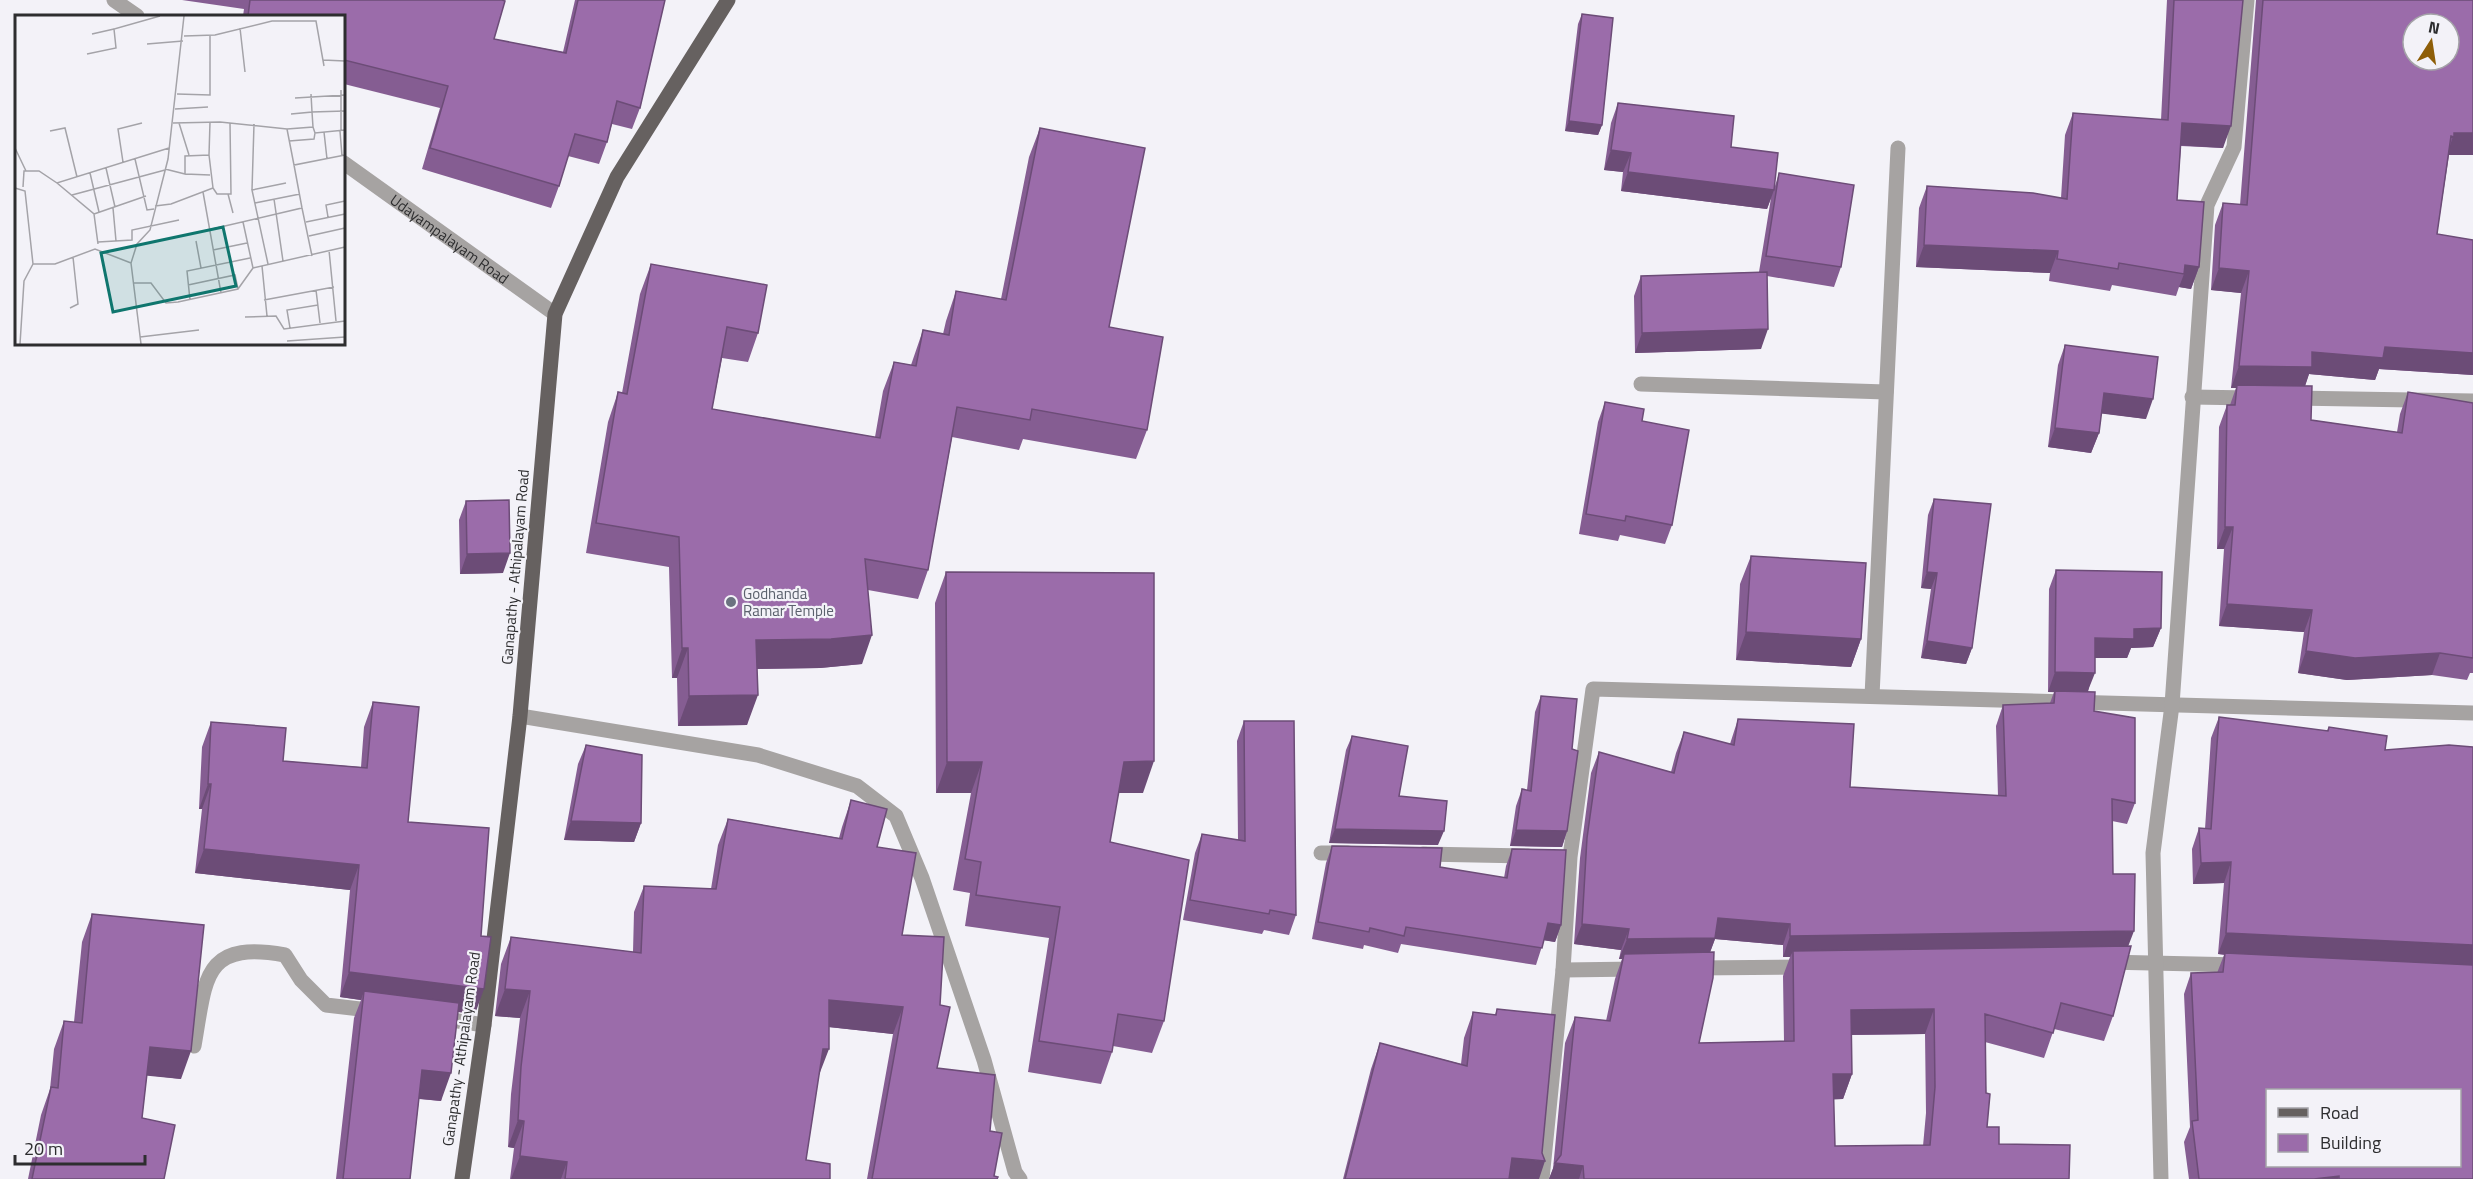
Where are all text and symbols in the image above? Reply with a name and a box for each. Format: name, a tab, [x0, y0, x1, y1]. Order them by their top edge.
north arrow	[2401, 12, 2461, 72]
text: N	[2426, 14, 2442, 40]
inset map	[15, 15, 345, 345]
street label: Udayampalayam Road	[385, 188, 514, 289]
street label: Ganapathy - Athipalayam Road	[495, 468, 535, 666]
place label: Godhanda Ramar Temple	[743, 582, 834, 622]
marker: Godhanda Ramar Temple	[724, 595, 738, 609]
street label: Ganapathy - Athipalayam Road	[436, 950, 486, 1148]
legend	[2266, 1089, 2461, 1167]
text: Road	[2320, 1099, 2359, 1126]
scale bar	[15, 1128, 146, 1166]
text: Building	[2320, 1129, 2381, 1156]
text: 20 m	[24, 1135, 63, 1162]

